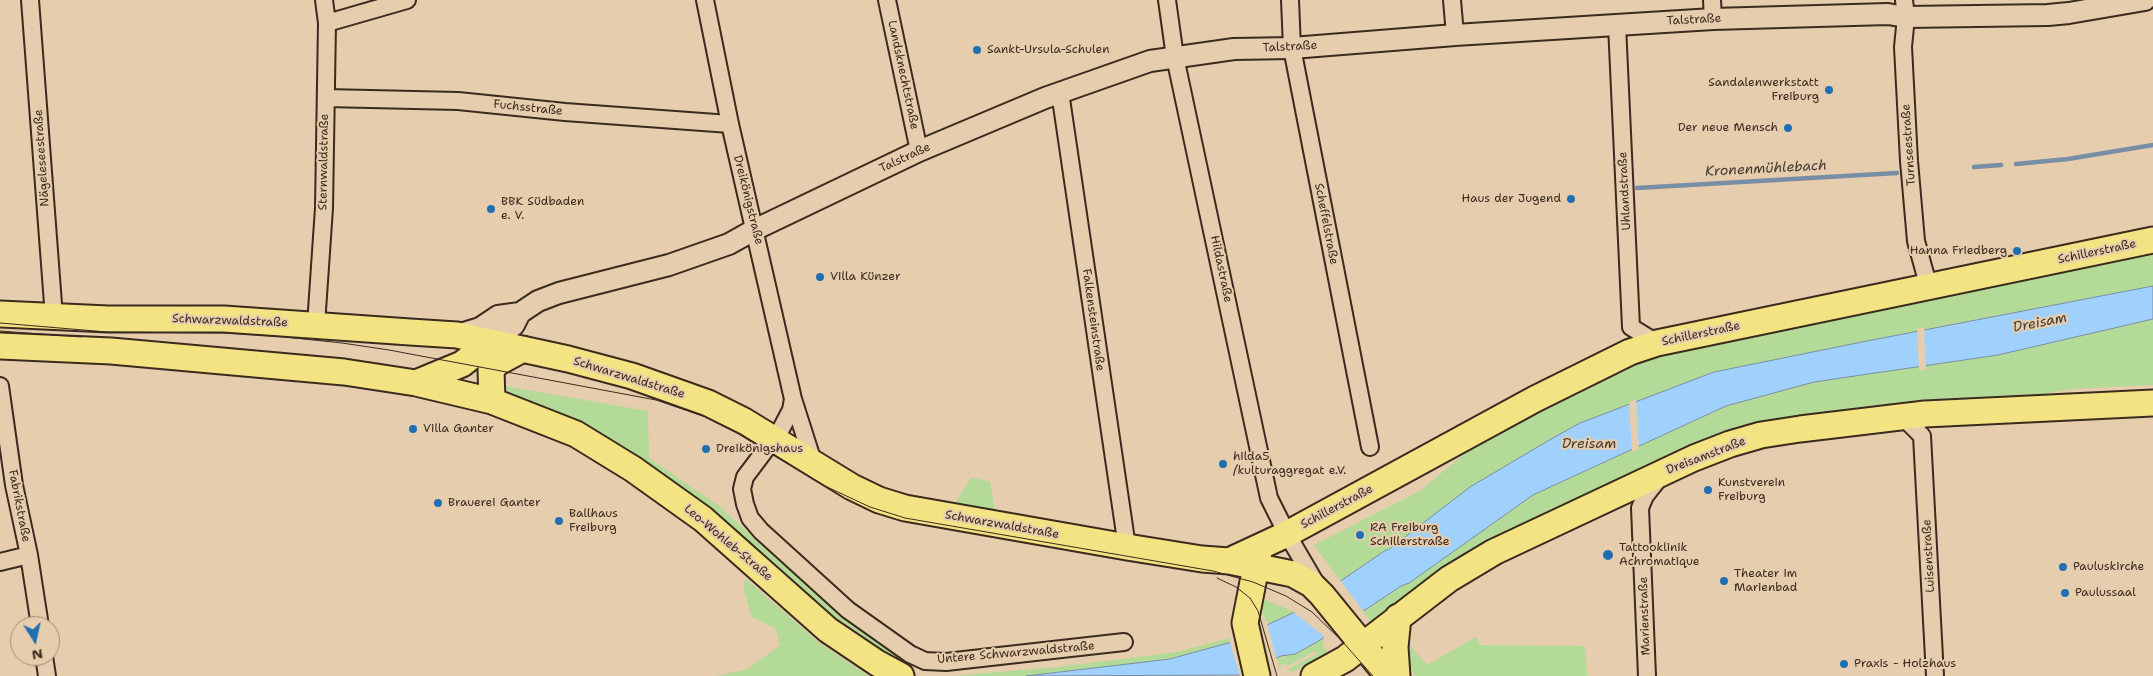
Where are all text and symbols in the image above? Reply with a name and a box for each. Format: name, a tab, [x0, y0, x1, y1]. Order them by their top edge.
street label: Talstraße	[1666, 11, 1722, 29]
street label: Landsknechtstraße	[884, 19, 922, 131]
street label: Talstraße	[1262, 38, 1318, 56]
place label: Sankt-Ursula-Schulen	[987, 43, 1109, 57]
marker: Sankt-Ursula-Schulen	[971, 44, 983, 56]
place label: Sandalenwerkstatt Freiburg	[1708, 76, 1819, 104]
marker: Sandalenwerkstatt Freiburg	[1823, 84, 1835, 96]
street label: Fuchsstraße	[493, 97, 563, 119]
street label: Turnseestraße	[1899, 103, 1919, 187]
street label: Nägeleseestraße	[31, 109, 53, 207]
street label: Sternwaldstraße	[316, 113, 332, 211]
place label: Der neue Mensch	[1678, 121, 1778, 135]
marker: Der neue Mensch	[1782, 122, 1794, 134]
street label: Talstraße	[877, 140, 933, 176]
street label: Uhlandstraße	[1616, 151, 1634, 231]
street label: Dreikönigstraße	[730, 154, 766, 246]
water label: Kronenmühlebach	[1705, 157, 1827, 181]
street label: Scheffelstraße	[1311, 182, 1341, 266]
place label: Haus der Jugend	[1462, 192, 1561, 206]
marker: Haus der Jugend	[1565, 193, 1577, 205]
place label: BBK Südbaden e. V.	[501, 195, 584, 223]
marker: BBK Südbaden e. V.	[485, 203, 497, 215]
street label: Hildastraße	[1207, 234, 1235, 304]
street label: Schillerstraße	[2057, 237, 2137, 267]
place label: Hanna Friedberg	[1910, 244, 2007, 258]
marker: Hanna Friedberg	[2011, 245, 2023, 257]
street label: Falkensteinstraße	[1079, 268, 1107, 372]
place label: Villa Künzer	[830, 270, 901, 284]
marker: Villa Künzer	[814, 271, 826, 283]
water label: Dreisam	[2012, 310, 2068, 336]
street label: Schwarzwaldstraße	[172, 312, 288, 330]
street label: Schillerstraße	[1661, 319, 1741, 349]
street label: Schwarzwaldstraße	[572, 354, 686, 402]
place label: Villa Ganter	[423, 422, 494, 436]
marker: Villa Ganter	[407, 423, 419, 435]
street label: Dreisamstraße	[1664, 434, 1748, 478]
water label: Dreisam	[1562, 436, 1616, 452]
place label: Dreikönigshaus	[716, 442, 803, 456]
marker: Dreikönigshaus	[700, 443, 712, 455]
place label: hilda5 /kulturaggregat e.V.	[1233, 450, 1346, 478]
marker: hilda5 /kulturaggregat e.V.	[1217, 458, 1229, 470]
street label: Fabrikstraße	[5, 469, 33, 543]
place label: Kunstverein Freiburg	[1718, 476, 1785, 504]
street label: Schillerstraße	[1298, 482, 1376, 532]
marker: Kunstverein Freiburg	[1702, 484, 1714, 496]
place label: Brauerei Ganter	[448, 496, 541, 510]
marker: Brauerei Ganter	[432, 497, 444, 509]
street label: Leo-Wohleb-Straße	[681, 502, 775, 584]
place label: Ballhaus Freiburg	[569, 507, 618, 535]
street label: Schwarzwaldstraße	[944, 508, 1060, 542]
marker: Ballhaus Freiburg	[553, 515, 565, 527]
street label: Luisenstraße	[1920, 519, 1938, 593]
place label: RA Freiburg Schillerstraße	[1370, 521, 1450, 549]
marker: RA Freiburg Schillerstraße	[1354, 529, 1366, 541]
place label: Tattooklinik Achromatique	[1619, 541, 1700, 569]
marker: Tattooklinik Achromatique	[1601, 548, 1615, 562]
place label: Pauluskirche	[2073, 560, 2144, 574]
marker: Pauluskirche	[2057, 561, 2069, 573]
place label: Theater im Marienbad	[1734, 567, 1797, 595]
marker: Theater im Marienbad	[1718, 575, 1730, 587]
street label: Marienstraße	[1636, 576, 1654, 656]
place label: Paulussaal	[2075, 586, 2136, 600]
marker: Paulussaal	[2059, 587, 2071, 599]
north arrow	[10, 616, 60, 666]
street label: Untere Schwarzwaldstraße	[937, 639, 1095, 667]
text: N	[30, 645, 44, 665]
place label: Praxis - Holzhaus	[1854, 657, 1956, 671]
marker: Praxis - Holzhaus	[1838, 658, 1850, 670]

